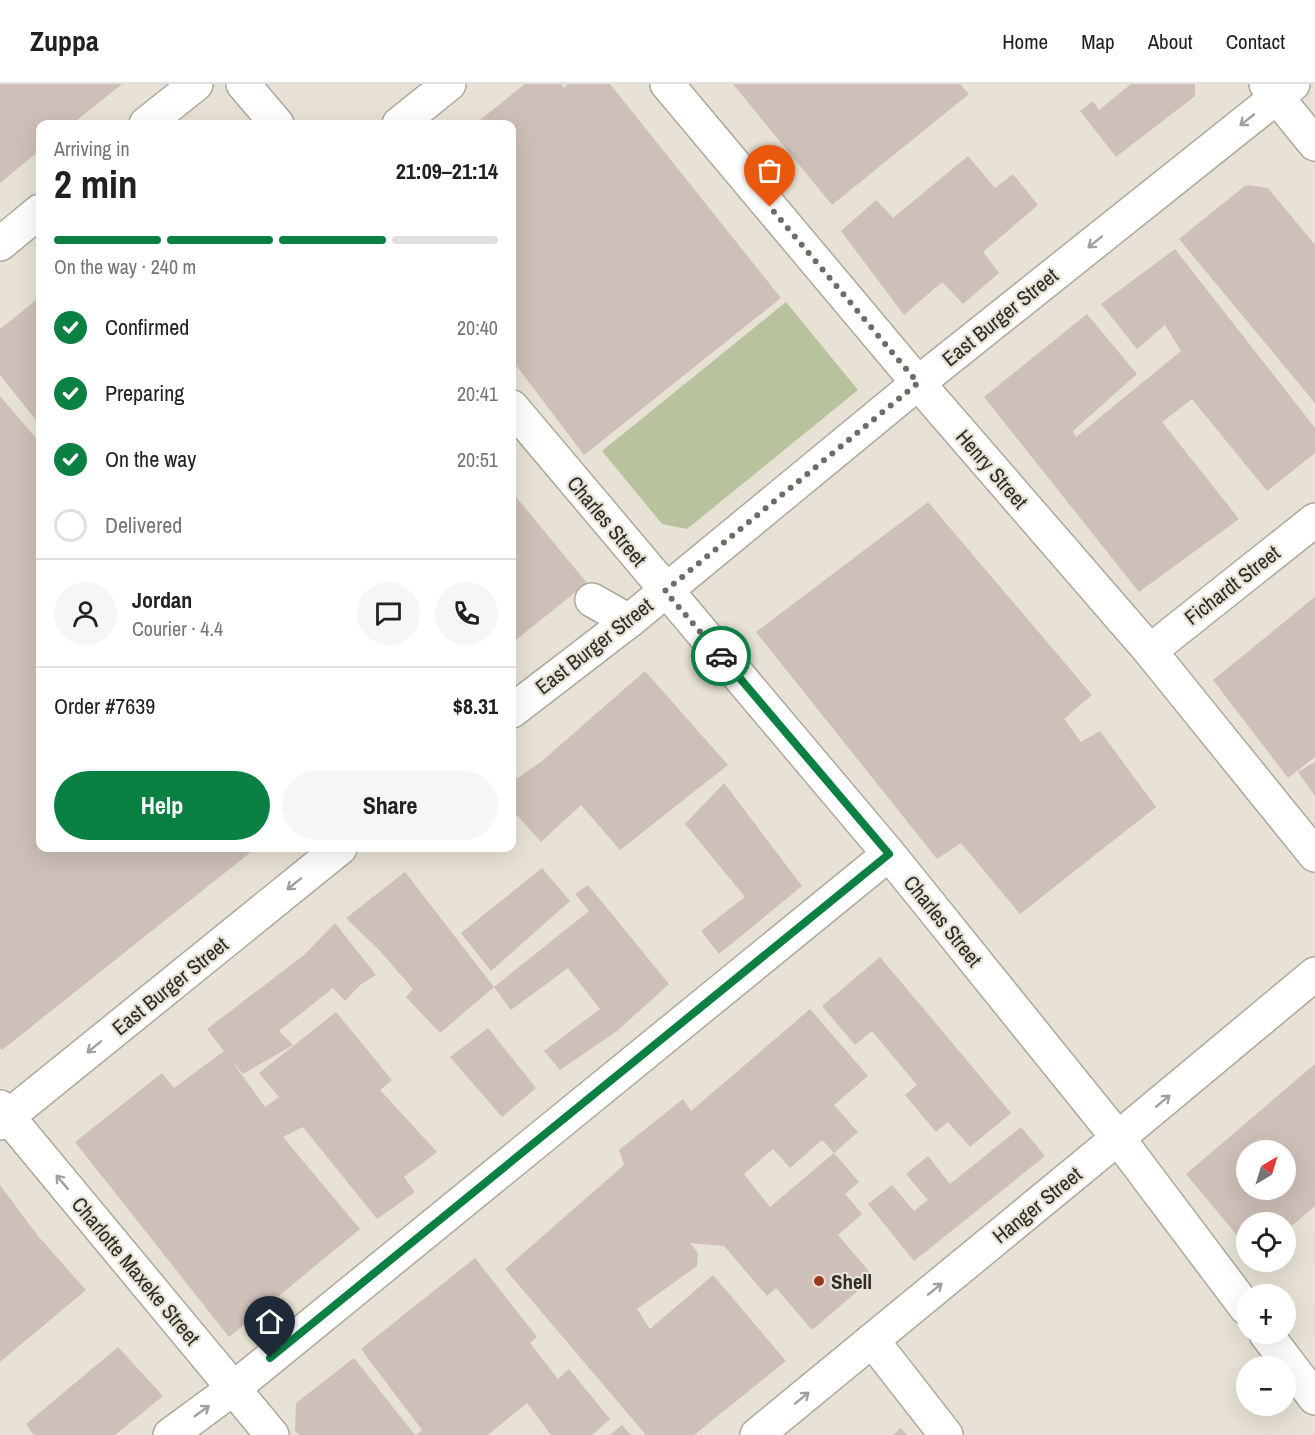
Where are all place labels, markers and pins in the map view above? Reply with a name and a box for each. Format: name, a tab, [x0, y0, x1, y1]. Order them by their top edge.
pin	[744, 145, 795, 207]
place label: Shell	[831, 1267, 872, 1296]
marker: Shell	[812, 1274, 826, 1288]
pin	[244, 1296, 295, 1358]

